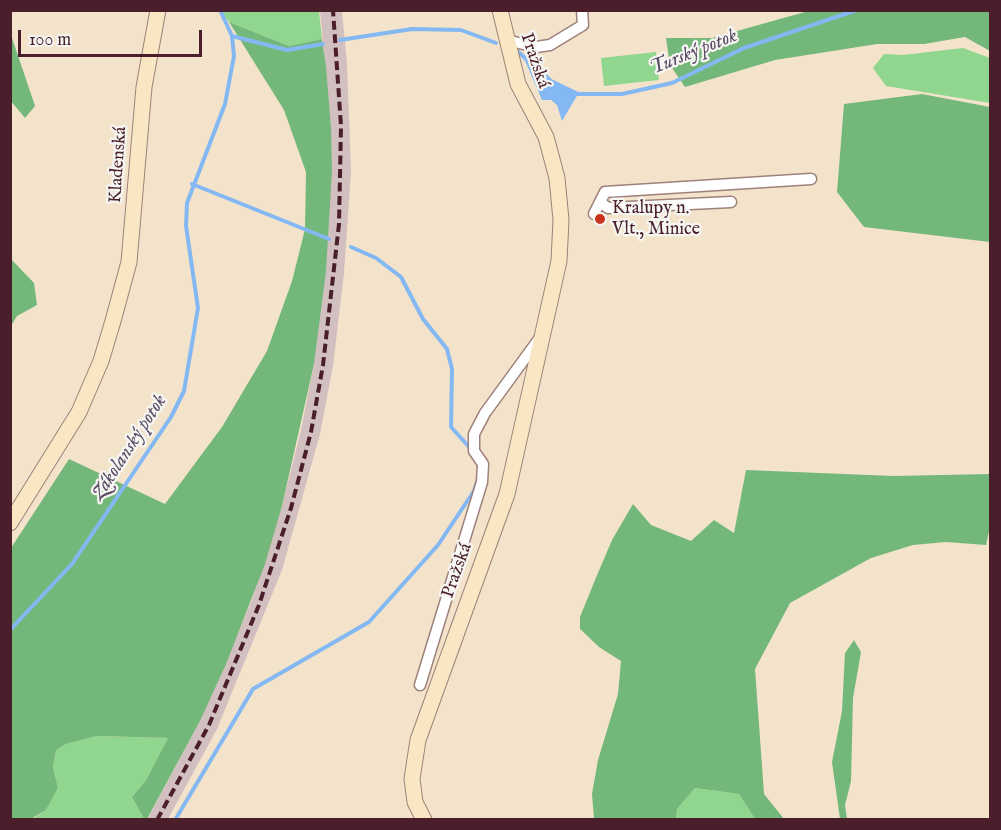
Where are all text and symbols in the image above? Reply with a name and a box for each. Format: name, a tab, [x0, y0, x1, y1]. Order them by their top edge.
scale bar	[21, 18, 206, 56]
water label: Turský potok	[647, 25, 741, 81]
text: 100 m	[29, 29, 71, 52]
street label: Pražská	[515, 31, 553, 91]
street label: Kladenská	[106, 126, 132, 204]
place label: Kralupy n. Vlt., Minice	[612, 198, 700, 240]
marker: Kralupy n. Vlt., Minice	[593, 212, 607, 226]
water label: Zákolanský potok	[87, 391, 173, 505]
street label: Pražská	[438, 541, 478, 601]

